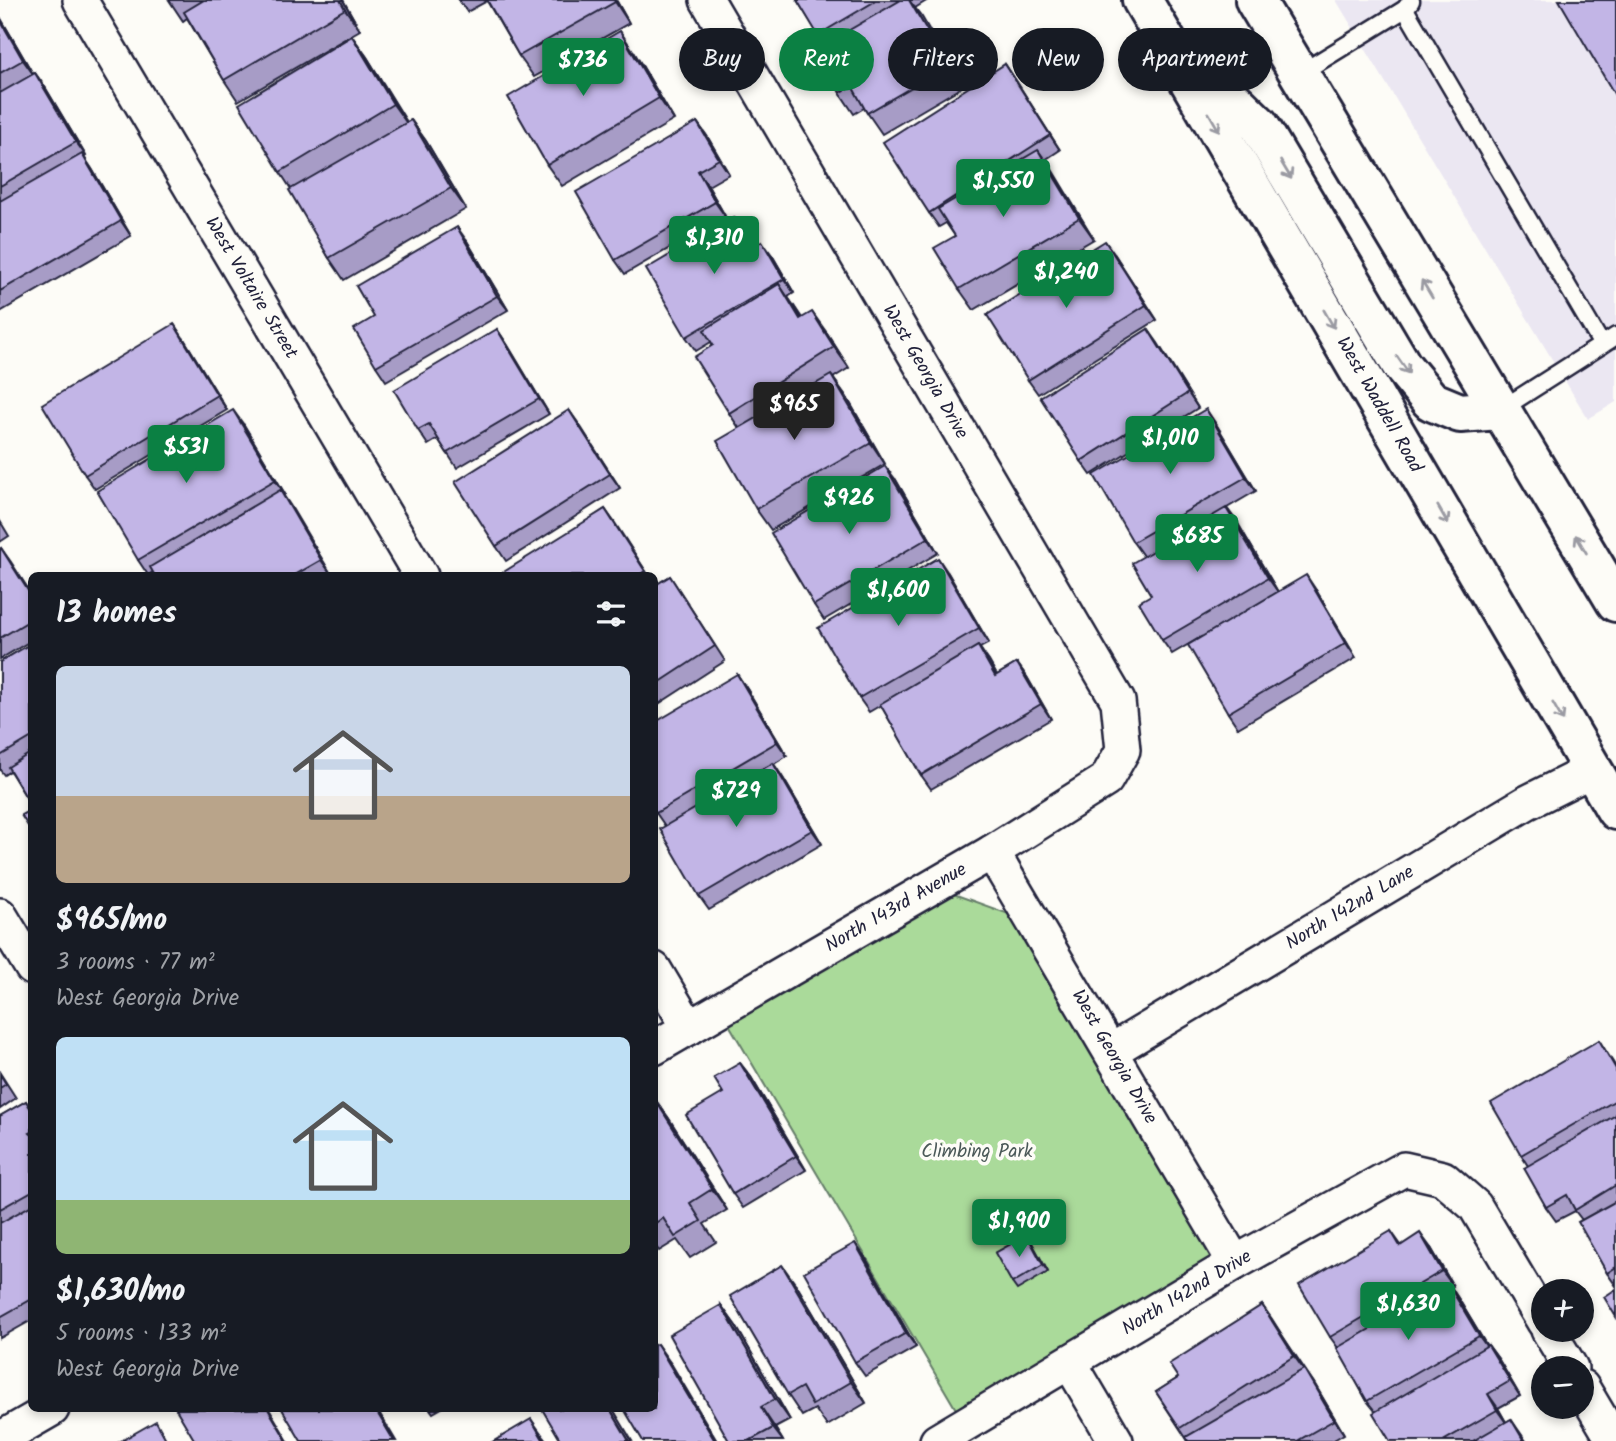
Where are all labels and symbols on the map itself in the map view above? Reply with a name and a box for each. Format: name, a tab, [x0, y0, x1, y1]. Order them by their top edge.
pin: $736	[542, 38, 624, 98]
one-way arrow	[1207, 112, 1221, 132]
pin: $1,550	[946, 160, 1060, 219]
one-way arrow	[1279, 160, 1293, 180]
street label: West Voltaire Street	[197, 211, 306, 365]
pin: $1,310	[657, 216, 771, 276]
pin: $1,240	[1009, 250, 1123, 310]
one-way arrow	[1420, 279, 1434, 299]
street label: West Georgia Drive	[874, 299, 976, 445]
one-way arrow	[1322, 308, 1336, 328]
street label: West Waddell Road	[1328, 331, 1430, 479]
one-way arrow	[1396, 355, 1410, 374]
pin: $965	[753, 382, 835, 442]
pin: $1,010	[1113, 416, 1227, 476]
pin: $531	[145, 426, 227, 485]
pin: $926	[808, 476, 890, 536]
one-way arrow	[1437, 505, 1451, 525]
pin: $685	[1156, 514, 1238, 574]
one-way arrow	[1573, 534, 1587, 554]
pin: $1,600	[841, 568, 955, 628]
one-way arrow	[1551, 701, 1565, 721]
pin: $729	[695, 770, 777, 829]
street label: North 143rd Avenue	[819, 855, 973, 961]
street label: North 142nd Lane	[1280, 857, 1420, 958]
street label: West Georgia Drive	[1063, 984, 1165, 1130]
park label: Climbing Park	[921, 1137, 1033, 1167]
pin: $1,900	[962, 1200, 1076, 1259]
street label: North 142nd Drive	[1116, 1242, 1258, 1344]
pin: $1,630	[1351, 1282, 1465, 1342]

